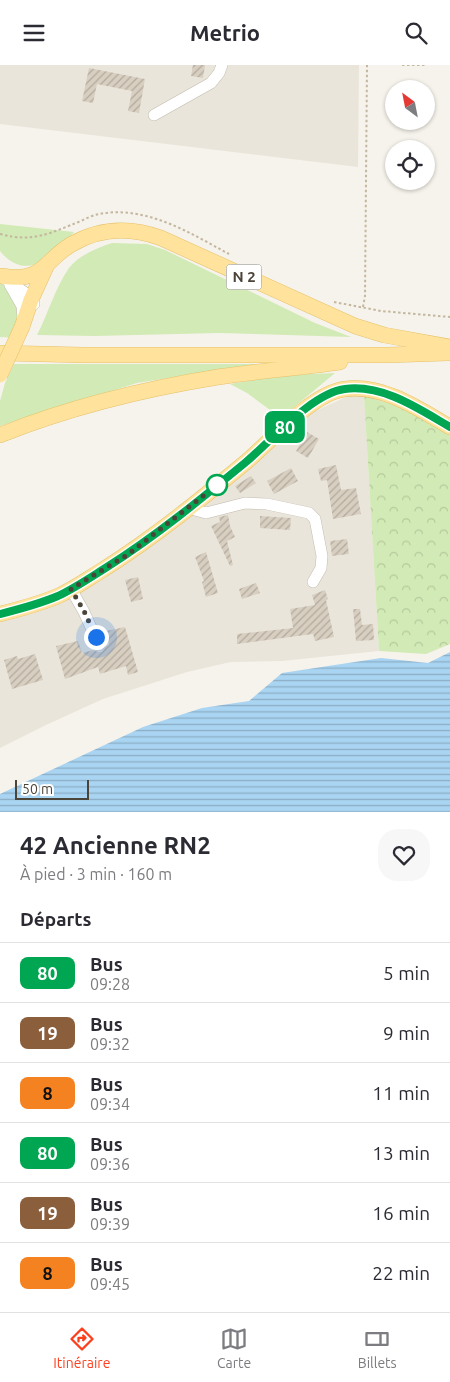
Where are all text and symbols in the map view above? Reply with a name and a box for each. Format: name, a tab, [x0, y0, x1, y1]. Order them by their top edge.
icon: menu	[20, 19, 48, 47]
icon: search	[402, 19, 430, 47]
text: Metrio	[190, 20, 260, 45]
north arrow	[385, 80, 435, 130]
map controls	[385, 80, 435, 190]
button: locate	[385, 140, 435, 190]
road number: N 2	[226, 265, 262, 289]
line badge: 80	[262, 411, 308, 443]
text: 80	[275, 417, 295, 437]
unlabelled marker	[206, 474, 228, 496]
your location	[84, 625, 109, 650]
scale bar	[15, 777, 89, 800]
text: 50 m	[22, 781, 53, 797]
button: heart	[378, 829, 430, 881]
text: 42 Ancienne RN2	[20, 832, 211, 859]
text: À pied · 3 min · 160 m	[20, 865, 172, 883]
text: Départs	[20, 908, 91, 930]
text: Bus	[90, 953, 123, 975]
text: 5 min	[383, 962, 430, 984]
text: 80	[37, 963, 58, 983]
text: 09:28	[90, 975, 130, 993]
text: Bus	[90, 1013, 123, 1035]
text: 9 min	[383, 1022, 430, 1044]
text: 19	[37, 1023, 58, 1043]
text: 09:32	[90, 1035, 130, 1053]
text: Bus	[90, 1073, 123, 1095]
text: 11 min	[372, 1082, 430, 1104]
text: 8	[42, 1083, 53, 1103]
text: 09:34	[90, 1095, 130, 1113]
text: Bus	[90, 1133, 123, 1155]
text: 13 min	[372, 1142, 430, 1164]
text: 80	[37, 1143, 58, 1163]
text: 09:36	[90, 1155, 130, 1173]
text: Bus	[90, 1193, 123, 1215]
text: 16 min	[372, 1202, 430, 1224]
text: 19	[37, 1203, 58, 1223]
text: 09:39	[90, 1215, 130, 1233]
text: Bus	[90, 1253, 123, 1275]
text: 22 min	[372, 1262, 430, 1284]
text: 8	[42, 1263, 53, 1283]
text: 09:45	[90, 1275, 130, 1293]
tab: Itinéraire	[53, 1325, 110, 1371]
tab: Carte	[217, 1325, 251, 1371]
tab: Billets	[358, 1325, 397, 1371]

